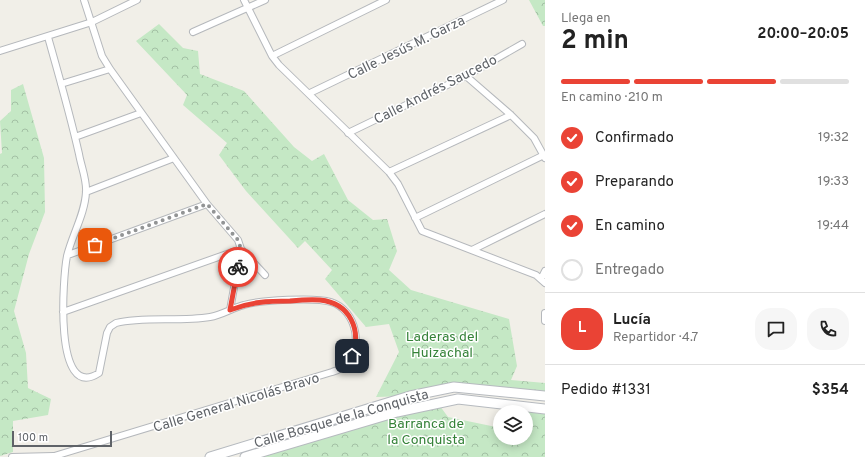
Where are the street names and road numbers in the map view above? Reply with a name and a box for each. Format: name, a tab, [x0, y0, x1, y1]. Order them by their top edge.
street label: Calle Jesús M. Garza	[345, 13, 468, 84]
street label: Calle Andrés Saucedo	[371, 52, 500, 129]
street label: Calle General Nicolás Bravo	[151, 370, 322, 437]
street label: Calle Bosque de la Conquista	[252, 386, 431, 453]

